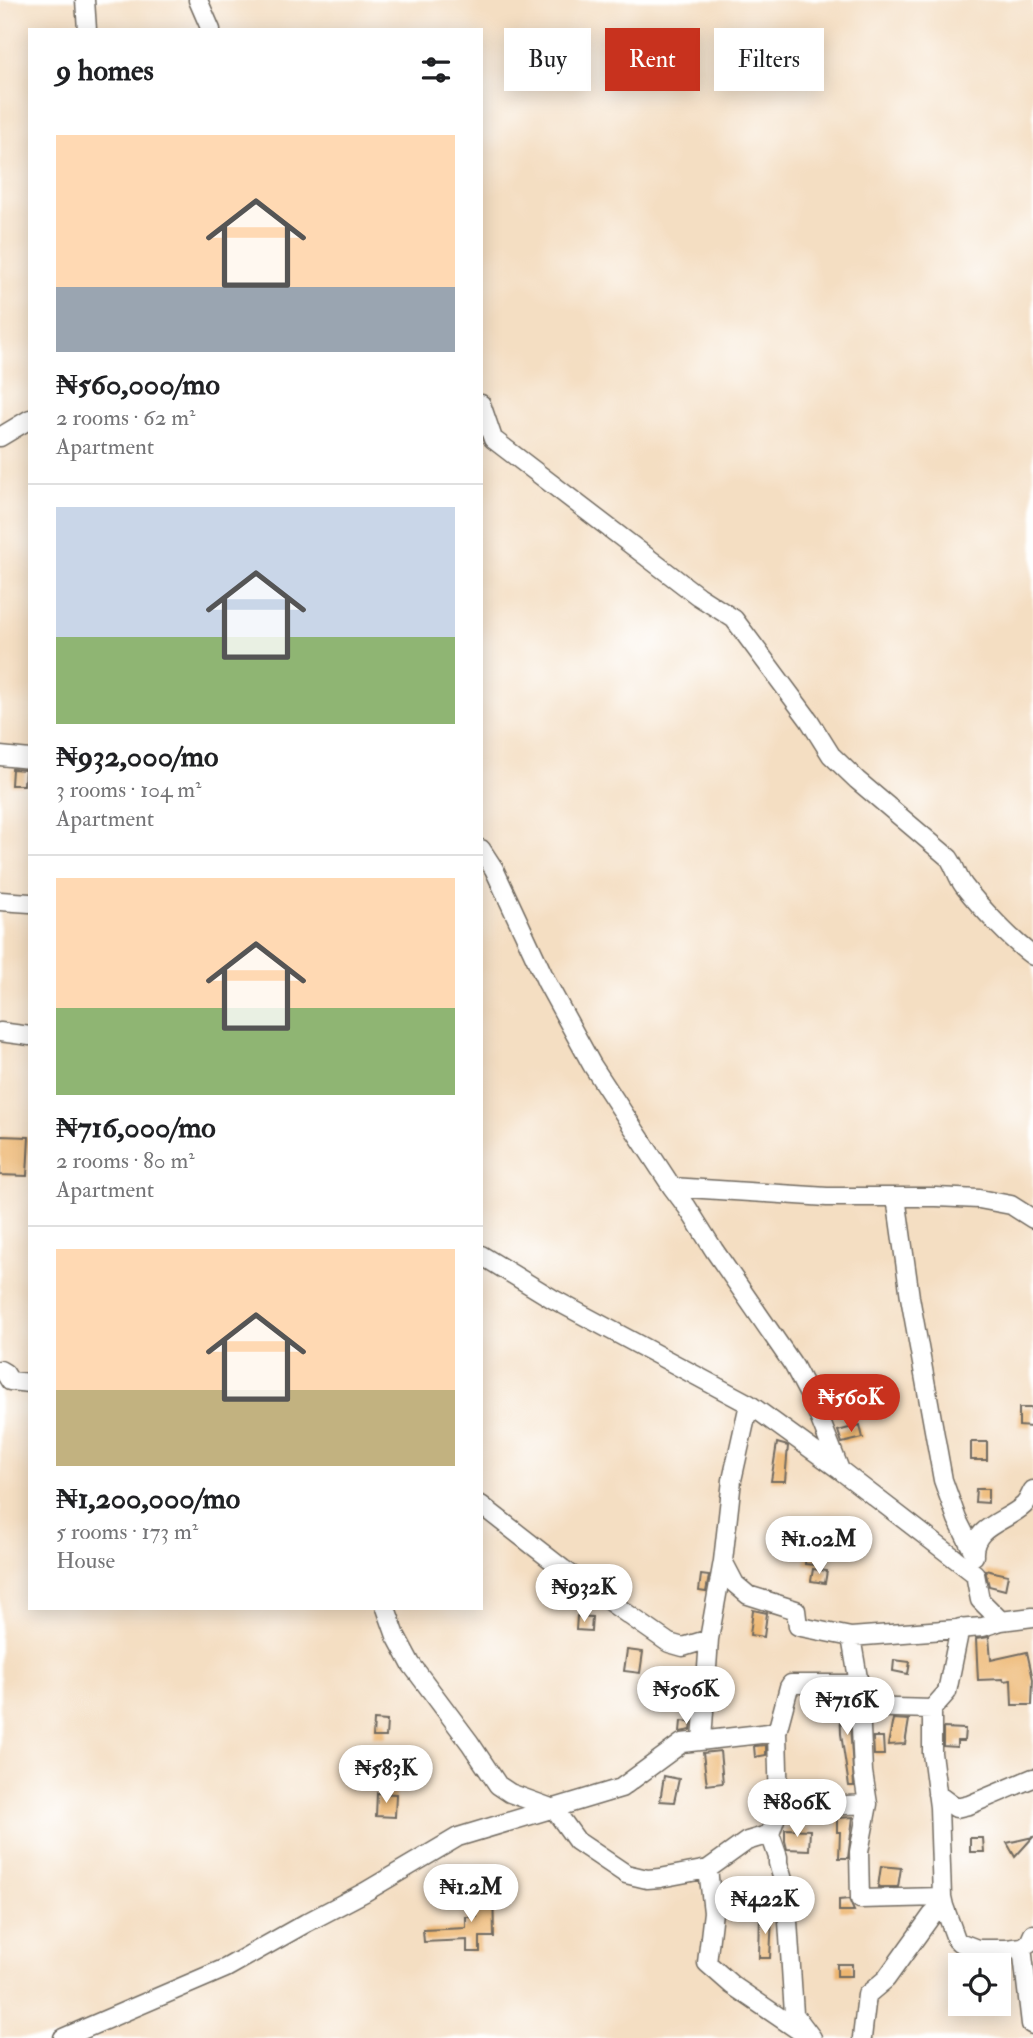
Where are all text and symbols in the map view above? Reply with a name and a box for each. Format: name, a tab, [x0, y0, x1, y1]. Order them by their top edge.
chip: Buy	[504, 28, 591, 91]
chip: Rent	[605, 28, 700, 91]
chip: Filters	[714, 28, 824, 91]
icon: filters	[417, 51, 455, 89]
text: 9 homes	[56, 52, 154, 89]
icon: home	[193, 180, 319, 306]
text: ₦560,000/mo	[56, 366, 220, 403]
text: 2 rooms · 62 m²	[56, 403, 195, 432]
text: Apartment	[56, 432, 154, 461]
icon: home	[193, 552, 319, 678]
text: ₦932,000/mo	[56, 738, 218, 775]
text: 3 rooms · 104 m²	[56, 775, 202, 804]
text: Apartment	[56, 804, 154, 833]
icon: home	[193, 923, 319, 1049]
text: ₦716,000/mo	[56, 1109, 216, 1146]
text: 2 rooms · 80 m²	[56, 1146, 195, 1175]
text: Apartment	[56, 1175, 154, 1204]
icon: home	[193, 1294, 319, 1420]
pin: ₦560K	[802, 1374, 900, 1434]
text: ₦560K	[818, 1382, 884, 1411]
text: ₦1,200,000/mo	[56, 1480, 240, 1517]
pin: ₦1.02M	[762, 1516, 876, 1576]
text: 5 rooms · 173 m²	[56, 1517, 198, 1546]
text: ₦1.02M	[782, 1524, 857, 1553]
text: House	[56, 1546, 115, 1575]
pin: ₦932K	[535, 1564, 633, 1624]
text: ₦932K	[552, 1572, 616, 1601]
pin: ₦506K	[637, 1666, 735, 1726]
text: ₦506K	[653, 1674, 719, 1703]
pin: ₦716K	[798, 1678, 896, 1737]
text: ₦716K	[816, 1685, 878, 1714]
pin: ₦583K	[337, 1745, 435, 1805]
text: ₦583K	[355, 1753, 417, 1782]
pin: ₦806K	[748, 1780, 846, 1839]
text: ₦806K	[764, 1787, 830, 1816]
pin: ₦1.2M	[422, 1864, 520, 1924]
text: ₦1.2M	[439, 1872, 503, 1901]
pin: ₦422K	[716, 1876, 814, 1936]
text: ₦422K	[731, 1884, 799, 1913]
map controls	[948, 1953, 1011, 2016]
button: locate	[948, 1953, 1011, 2016]

